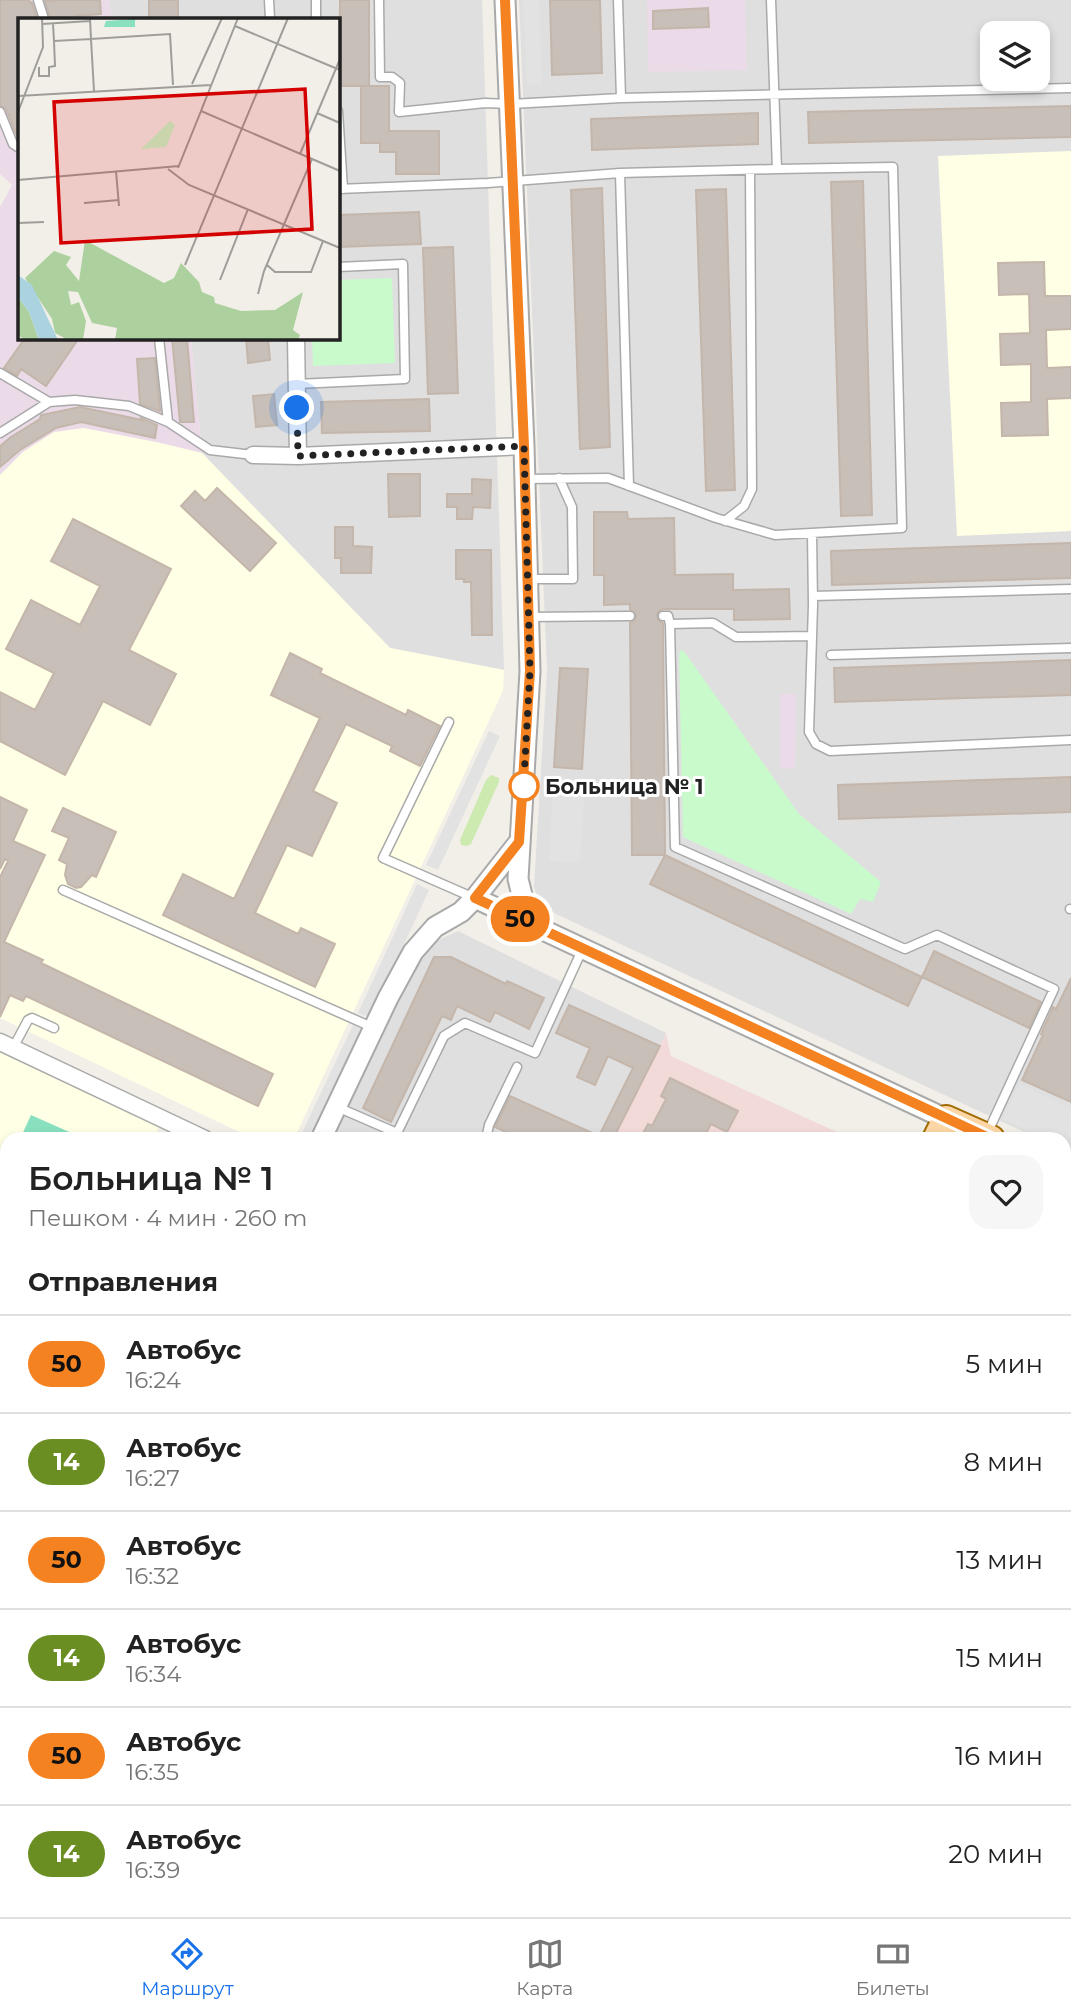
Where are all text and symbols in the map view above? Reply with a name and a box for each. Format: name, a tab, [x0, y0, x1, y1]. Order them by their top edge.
inset map	[18, 18, 340, 340]
map controls	[980, 21, 1050, 91]
button: layers	[980, 21, 1050, 91]
your location	[279, 390, 314, 425]
marker: Больница № 1	[509, 771, 539, 801]
place label: Больница № 1	[545, 774, 703, 799]
line badge: 50	[489, 896, 552, 942]
text: 50	[505, 904, 535, 933]
button: heart	[969, 1155, 1043, 1229]
text: Больница № 1	[28, 1158, 274, 1198]
text: Пешком · 4 мин · 260 m	[28, 1204, 307, 1232]
text: Отправления	[28, 1266, 218, 1298]
text: Автобус	[126, 1334, 241, 1366]
text: 5 мин	[965, 1348, 1043, 1380]
text: 50	[51, 1349, 82, 1378]
text: 16:24	[126, 1366, 181, 1394]
text: Автобус	[126, 1432, 241, 1464]
text: 8 мин	[964, 1446, 1043, 1478]
text: 14	[54, 1447, 79, 1476]
text: 16:27	[126, 1464, 180, 1492]
text: Автобус	[126, 1530, 241, 1562]
text: 13 мин	[956, 1544, 1043, 1576]
text: 50	[51, 1545, 82, 1574]
text: 16:32	[126, 1562, 179, 1590]
text: Автобус	[126, 1628, 241, 1660]
text: 15 мин	[956, 1642, 1043, 1674]
text: 14	[54, 1643, 79, 1672]
text: 16:34	[126, 1660, 181, 1688]
text: Автобус	[126, 1726, 241, 1758]
text: 16 мин	[955, 1740, 1043, 1772]
text: 50	[51, 1741, 82, 1770]
text: 16:35	[126, 1758, 179, 1786]
text: Автобус	[126, 1824, 241, 1856]
text: 20 мин	[948, 1838, 1043, 1870]
text: 14	[54, 1839, 79, 1868]
text: 16:39	[126, 1856, 180, 1884]
tab: Маршрут	[141, 1935, 234, 2000]
tab: Карта	[516, 1935, 573, 2000]
tab: Билеты	[856, 1935, 930, 2000]

